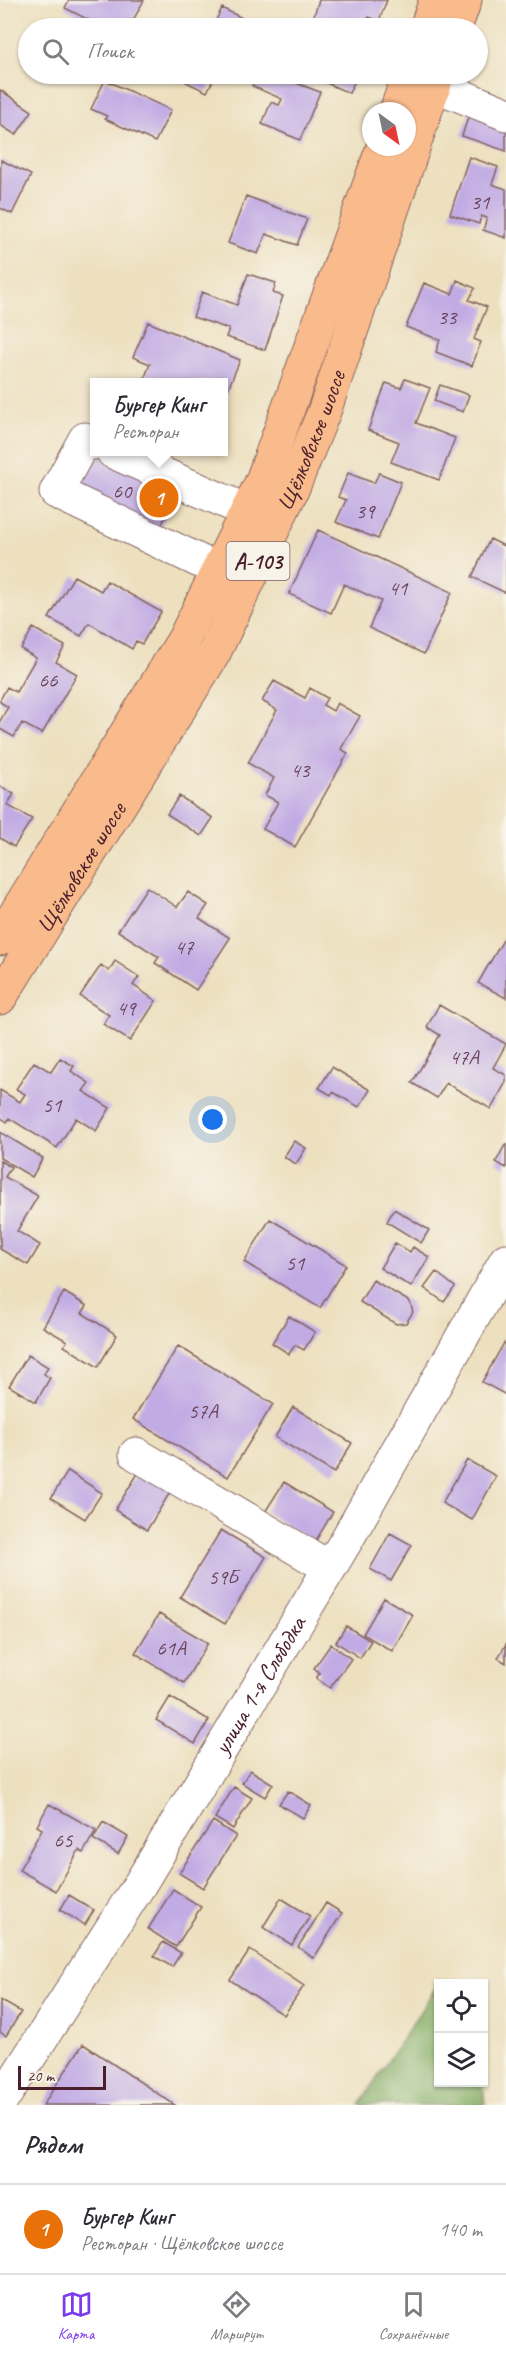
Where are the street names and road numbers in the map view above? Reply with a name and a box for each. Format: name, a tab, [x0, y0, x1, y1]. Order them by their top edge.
street label: Щёлковское шоссе	[270, 365, 352, 515]
road number: А-103	[226, 542, 290, 580]
street label: Щёлковское шоссе	[30, 795, 134, 937]
street label: улица 1-я Слободка	[206, 1609, 313, 1761]

